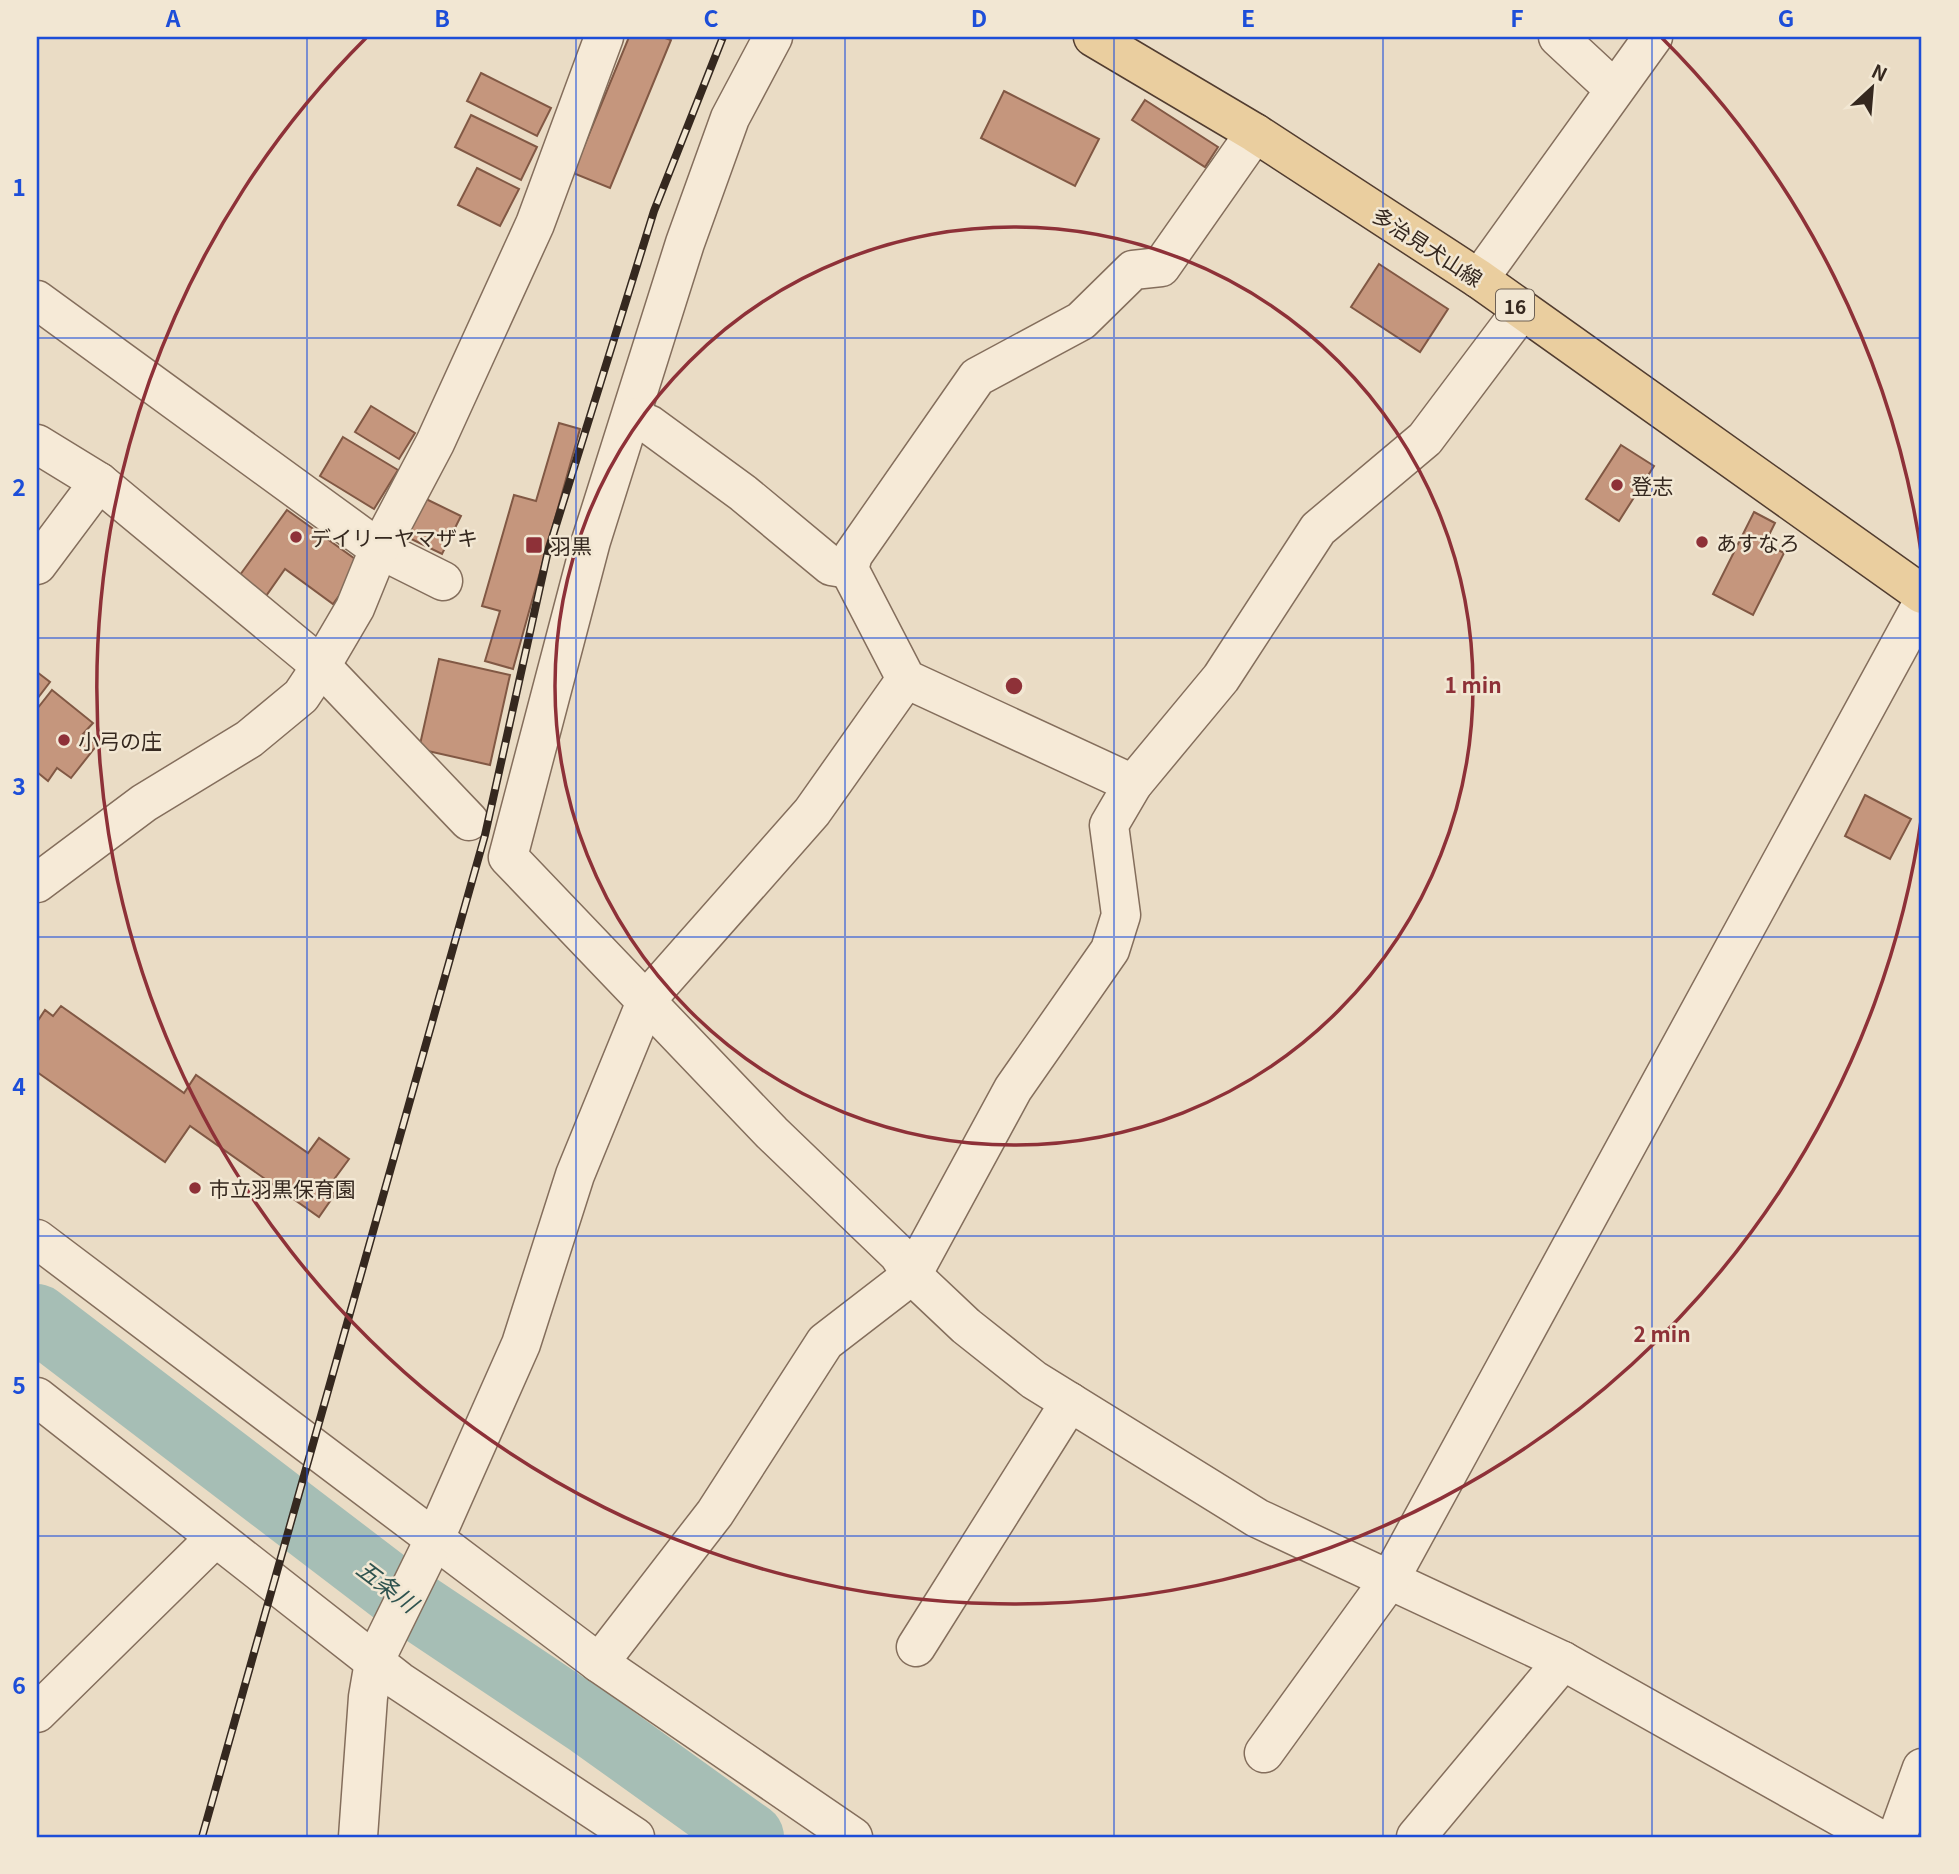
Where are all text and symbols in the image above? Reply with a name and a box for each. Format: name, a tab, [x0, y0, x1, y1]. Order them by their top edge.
text: A	[165, 0, 181, 34]
text: B	[434, 0, 450, 34]
text: C	[703, 0, 719, 34]
text: D	[971, 0, 987, 34]
text: E	[1241, 0, 1255, 34]
text: F	[1510, 0, 1524, 34]
text: G	[1778, 0, 1794, 34]
north arrow	[1836, 52, 1906, 122]
text: N	[1868, 56, 1892, 87]
text: 1	[12, 169, 26, 203]
street label: 多治見犬山線	[1367, 199, 1489, 293]
road number: 16	[1496, 290, 1534, 320]
text: 2	[12, 469, 26, 503]
place label: 登志	[1631, 470, 1673, 500]
marker: 登志	[1609, 477, 1625, 493]
place label: デイリーヤマザキ	[310, 522, 478, 552]
place label: あすなろ	[1716, 527, 1800, 557]
marker: デイリーヤマザキ	[288, 529, 304, 545]
place label: 羽黒	[550, 530, 592, 560]
marker: あすなろ	[1694, 534, 1710, 550]
marker: 羽黒	[524, 535, 544, 555]
text: 1 min	[1444, 669, 1502, 699]
centre of rings	[1002, 674, 1026, 698]
place label: 小弓の庄	[78, 725, 162, 755]
marker: 小弓の庄	[56, 732, 72, 748]
text: 3	[12, 768, 26, 802]
text: 4	[12, 1068, 26, 1102]
place label: 市立羽黒保育園	[209, 1173, 356, 1203]
marker: 市立羽黒保育園	[187, 1180, 203, 1196]
text: 2 min	[1633, 1318, 1691, 1348]
text: 5	[12, 1367, 26, 1401]
water label: 五条川	[350, 1551, 428, 1621]
text: 6	[12, 1667, 26, 1701]

